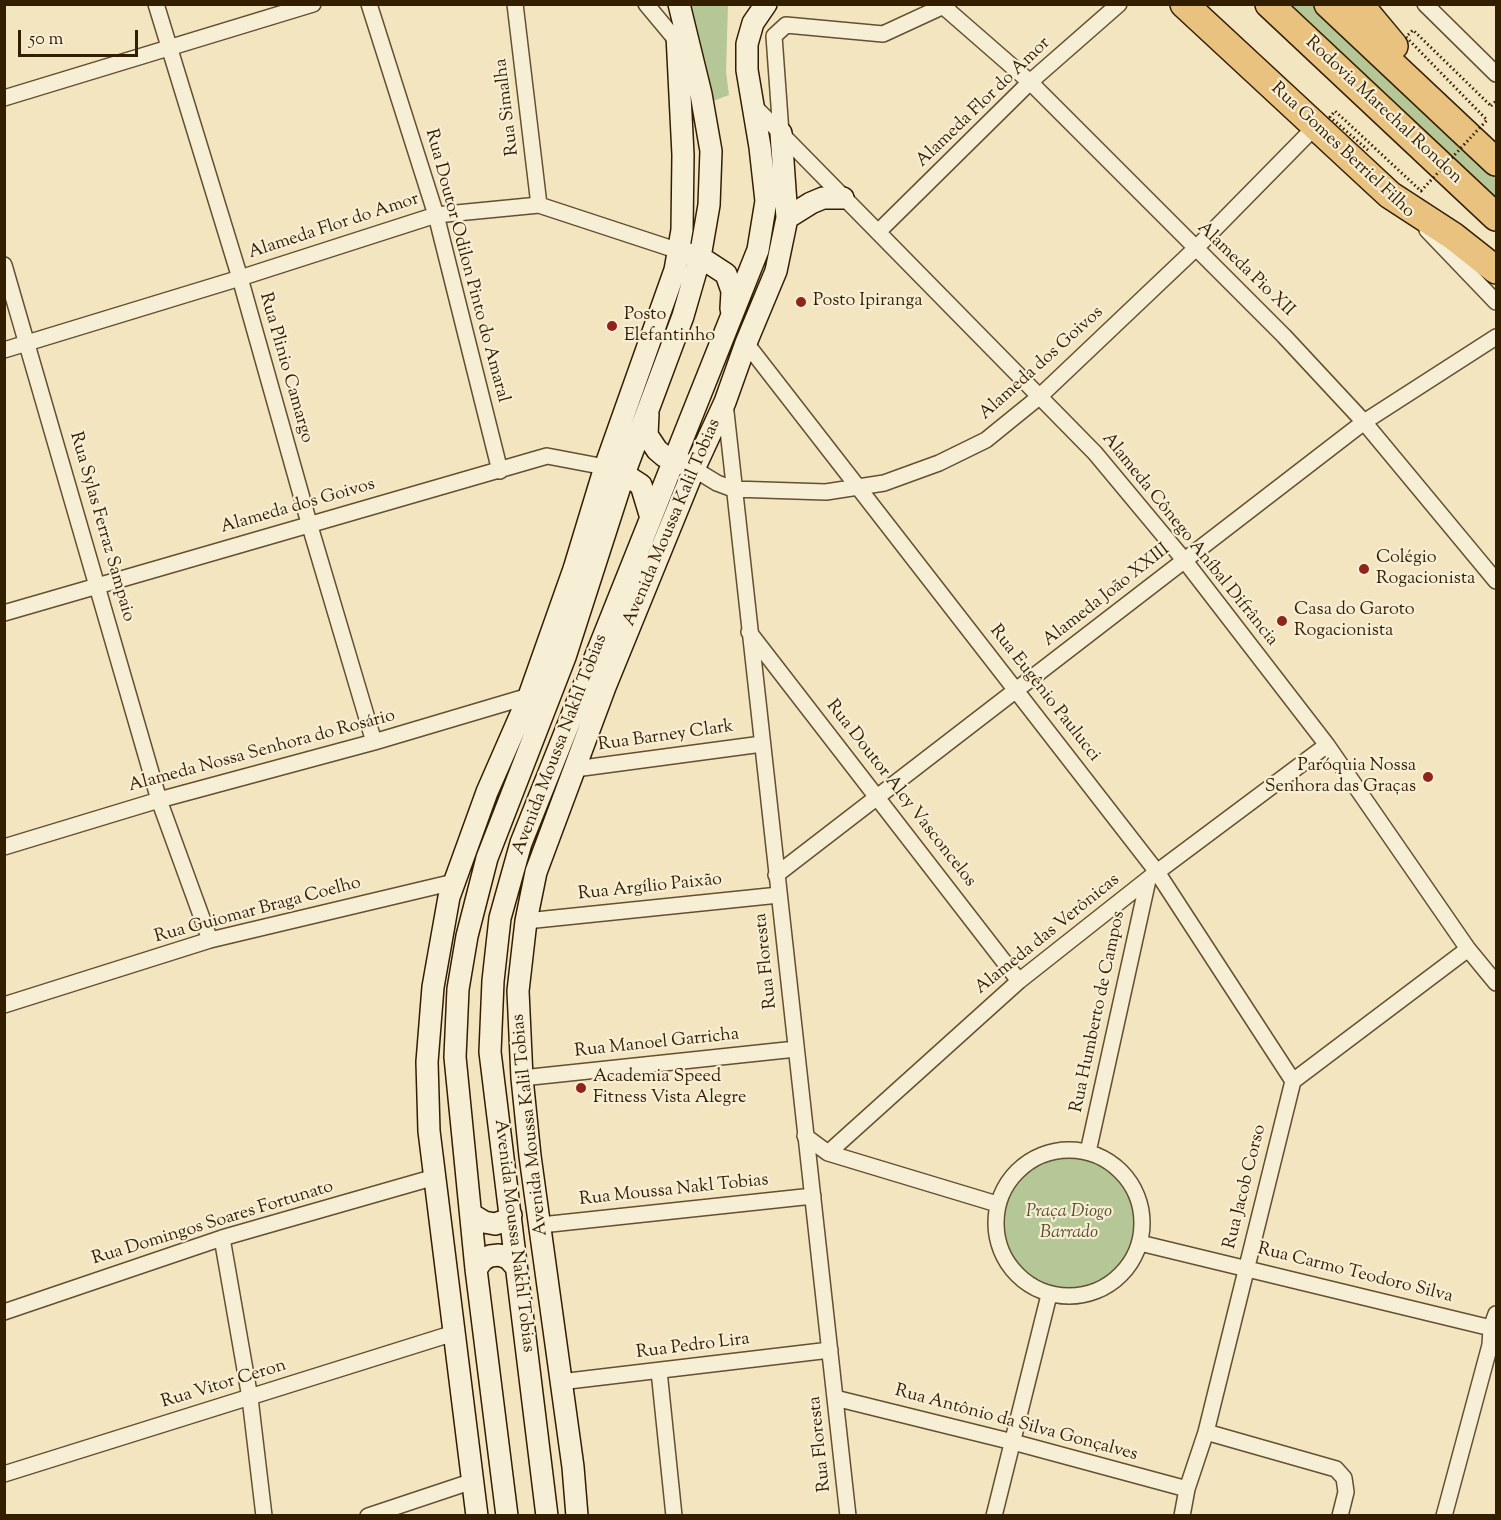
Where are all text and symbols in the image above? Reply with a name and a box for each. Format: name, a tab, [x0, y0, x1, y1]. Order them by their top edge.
scale bar	[21, 18, 141, 56]
text: 50 m	[29, 27, 63, 53]
street label: Alameda Flor do Amor	[912, 33, 1056, 173]
street label: Rodovia Marechal Rondon	[1300, 33, 1466, 189]
street label: Rua Simalha	[491, 57, 525, 157]
street label: Rua Gomes Berriel Filho	[1266, 79, 1418, 223]
street label: Rua Doutor Odilon Pinto do Amaral	[419, 127, 513, 405]
street label: Alameda Flor do Amor	[246, 189, 422, 265]
street label: Alameda Pio XII	[1192, 218, 1298, 322]
street label: Rua Plinio Camargo	[253, 290, 317, 446]
place label: Posto Ipiranga	[813, 291, 923, 313]
marker: Posto Ipiranga	[794, 295, 808, 309]
street label: Alameda dos Goivos	[976, 303, 1108, 425]
place label: Posto Elefantinho	[624, 305, 715, 348]
marker: Posto Elefantinho	[605, 319, 619, 333]
street label: Avenida Moussa Kalil Tobias	[619, 416, 727, 630]
street label: Alameda Cônego Aníbal Difrância	[1096, 429, 1282, 651]
street label: Rua Sylas Ferraz Sampaio	[64, 430, 138, 624]
street label: Alameda dos Goivos	[218, 475, 378, 539]
street label: Alameda João XXIII	[1039, 540, 1175, 652]
place label: Colégio Rogacionista	[1376, 548, 1475, 590]
marker: Colégio Rogacionista	[1357, 562, 1371, 576]
place label: Casa do Garoto Rogacionista	[1294, 600, 1415, 642]
marker: Casa do Garoto Rogacionista	[1275, 614, 1289, 628]
street label: Rua Eugênio Paulucci	[984, 621, 1104, 767]
street label: Avenida Moussa Nakhl Tobias	[509, 632, 613, 858]
street label: Rua Doutor Alcy Vasconcelos	[820, 696, 980, 892]
street label: Alameda Nossa Senhora do Rosário	[126, 706, 398, 798]
street label: Rua Barney Clark	[597, 717, 735, 757]
place label: Paróquia Nossa Senhora das Graças	[1265, 756, 1416, 798]
marker: Paróquia Nossa Senhora das Graças	[1421, 770, 1435, 784]
street label: Rua Argílio Paixão	[577, 870, 723, 906]
street label: Alameda das Verônicas	[971, 870, 1125, 1000]
street label: Rua Guiomar Braga Coelho	[152, 873, 364, 949]
street label: Rua Humberto de Campos	[1067, 909, 1131, 1115]
street label: Rua Floresta	[751, 912, 783, 1010]
street label: Avenida Moussa Kalil Tobias	[509, 1013, 553, 1237]
street label: Rua Manoel Garricha	[574, 1025, 740, 1063]
place label: Academia Speed Fitness Vista Alegre	[593, 1067, 746, 1110]
marker: Academia Speed Fitness Vista Alegre	[574, 1081, 588, 1095]
street label: Avenida Moussa Nakhl Tobias	[488, 1118, 538, 1354]
street label: Rua Jacob Corso	[1220, 1123, 1272, 1251]
street label: Rua Moussa Nakl Tobias	[578, 1170, 770, 1212]
street label: Rua Domingos Soares Fortunato	[90, 1177, 336, 1271]
park label: Praça Diogo Barrado	[1026, 1202, 1112, 1244]
street label: Rua Carmo Teodoro Silva	[1255, 1239, 1455, 1309]
street label: Rua Pedro Lira	[635, 1329, 751, 1365]
street label: Rua Vitor Ceron	[159, 1356, 289, 1414]
street label: Rua Antônio da Silva Gonçalves	[892, 1381, 1140, 1467]
street label: Rua Floresta	[805, 1395, 837, 1493]

